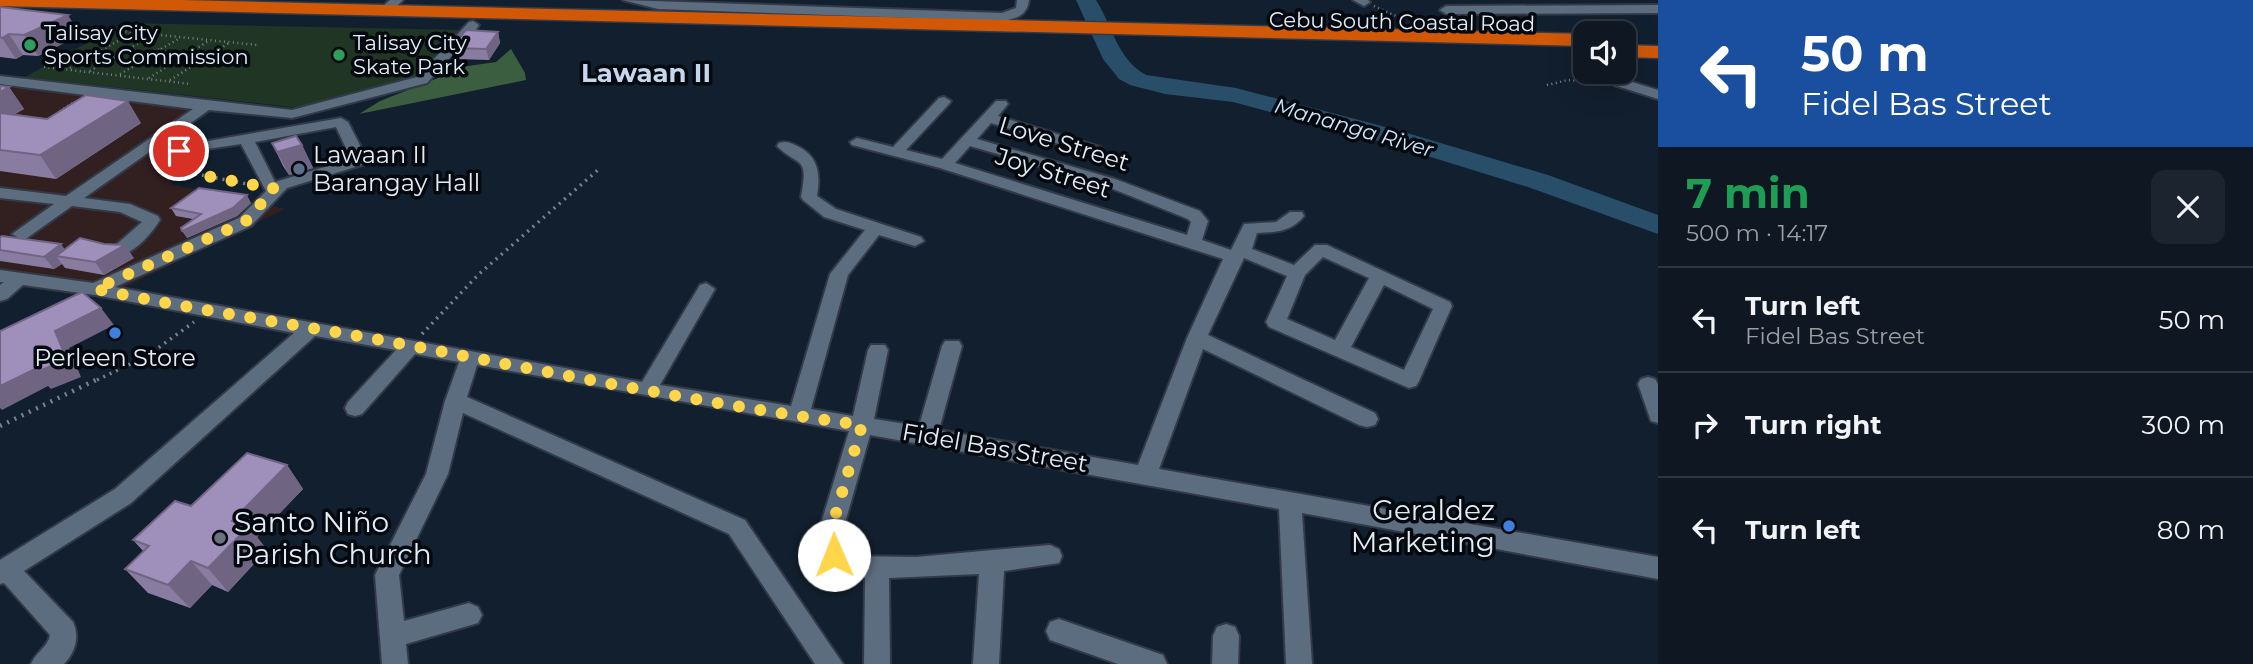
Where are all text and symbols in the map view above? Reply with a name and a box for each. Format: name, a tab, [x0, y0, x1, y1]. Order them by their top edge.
street label: Cebu South Coastal Road	[1269, 7, 1535, 36]
place label: Talisay City Sports Commission	[44, 20, 249, 69]
map controls	[1573, 21, 1636, 84]
button: sound	[1573, 21, 1636, 84]
text: 50 m	[1801, 24, 1929, 83]
icon: left	[1686, 28, 1777, 119]
place label: Talisay City Skate Park	[353, 30, 467, 79]
marker: Talisay City Sports Commission	[22, 37, 38, 53]
marker: Talisay City Skate Park	[331, 47, 347, 63]
district label: Lawaan II	[581, 57, 711, 89]
text: Fidel Bas Street	[1801, 84, 2052, 123]
water label: Mananga River	[1272, 93, 1437, 162]
street label: Love Street	[996, 110, 1133, 177]
pin	[149, 121, 209, 181]
icon: arrive	[160, 132, 198, 170]
place label: Lawaan II Barangay Hall	[313, 140, 480, 197]
street label: Joy Street	[991, 141, 1114, 204]
marker: Lawaan II Barangay Hall	[291, 161, 307, 177]
text: 7 min	[1686, 167, 1810, 219]
button: close	[2151, 170, 2225, 244]
text: 500 m · 14:17	[1686, 219, 1828, 247]
text: Turn left	[1745, 290, 1861, 322]
icon: left	[1686, 301, 1724, 339]
text: 50 m	[2159, 304, 2225, 336]
text: Fidel Bas Street	[1745, 322, 1925, 350]
marker: Perleen Store	[107, 325, 123, 341]
place label: Perleen Store	[34, 343, 196, 372]
icon: right	[1686, 406, 1724, 444]
text: Turn right	[1745, 409, 1881, 441]
text: 300 m	[2142, 409, 2225, 441]
street label: Fidel Bas Street	[900, 417, 1090, 478]
place label: Geraldez Marketing	[1351, 493, 1495, 559]
place label: Santo Niño Parish Church	[234, 505, 432, 571]
icon: left	[1686, 511, 1724, 549]
text: Turn left	[1745, 514, 1861, 546]
text: 80 m	[2157, 514, 2225, 546]
position arrow	[797, 518, 871, 592]
marker: Geraldez Marketing	[1501, 518, 1517, 534]
marker: Santo Niño Parish Church	[212, 530, 228, 546]

